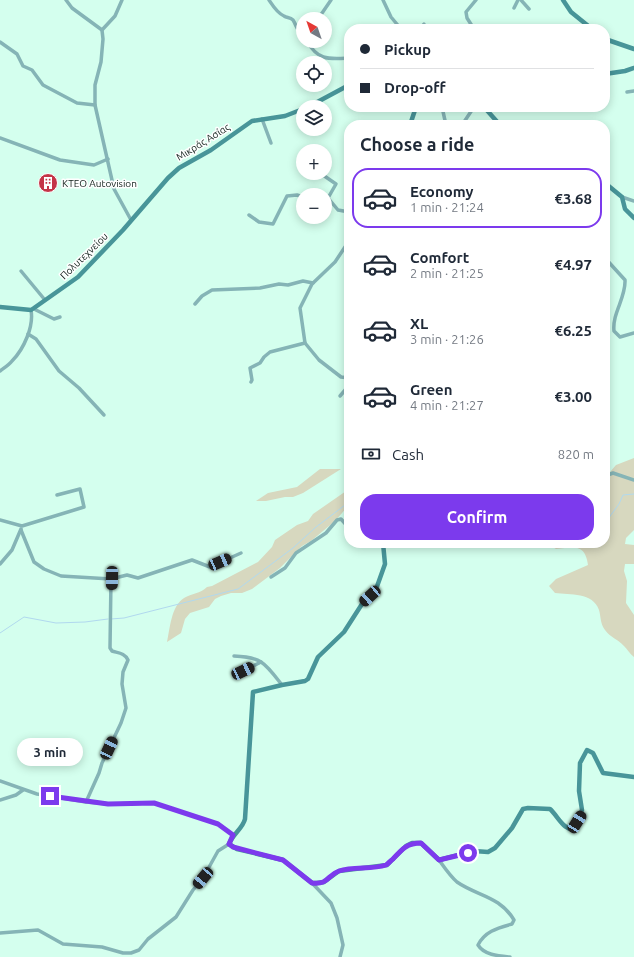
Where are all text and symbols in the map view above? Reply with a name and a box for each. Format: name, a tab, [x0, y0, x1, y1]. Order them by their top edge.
north arrow	[296, 12, 332, 48]
map controls	[296, 12, 332, 224]
text: Pickup	[384, 41, 431, 58]
button: locate	[296, 56, 332, 92]
text: Drop-off	[384, 79, 446, 96]
button: layers	[296, 100, 332, 136]
street label: Μικράς Ασίας	[174, 121, 232, 163]
text: Choose a ride	[360, 134, 474, 154]
button: +	[296, 144, 332, 180]
building icon: KTEO Autovision	[37, 172, 59, 194]
place label: KTEO Autovision	[62, 178, 137, 189]
icon: car	[362, 180, 398, 216]
text: Economy	[410, 183, 474, 200]
button: −	[296, 188, 332, 224]
text: €3.68	[554, 190, 592, 207]
text: 1 min · 21:24	[410, 200, 484, 214]
street label: Πολυτεχνείου	[58, 231, 110, 281]
icon: car	[362, 246, 398, 282]
text: Comfort	[410, 249, 469, 266]
text: €4.97	[554, 256, 592, 273]
text: 2 min · 21:25	[410, 266, 484, 280]
icon: car	[362, 312, 398, 348]
text: XL	[410, 315, 428, 332]
text: €6.25	[554, 322, 592, 339]
text: 3 min · 21:26	[410, 332, 484, 346]
icon: car	[362, 378, 398, 414]
text: Green	[410, 381, 452, 398]
text: €3.00	[554, 388, 592, 405]
text: 4 min · 21:27	[410, 398, 484, 412]
icon: cash	[360, 443, 382, 465]
text: Cash	[392, 446, 424, 463]
text: 820 m	[558, 447, 594, 461]
button: Confirm	[360, 494, 594, 540]
car	[207, 552, 233, 572]
car	[106, 566, 118, 590]
car	[357, 584, 383, 608]
car	[230, 660, 256, 682]
car	[98, 735, 120, 761]
callout: 3 min	[17, 738, 83, 766]
text: 3 min	[34, 745, 66, 759]
route end	[41, 787, 59, 805]
car	[566, 809, 588, 835]
route start	[459, 844, 477, 862]
car	[191, 865, 215, 891]

